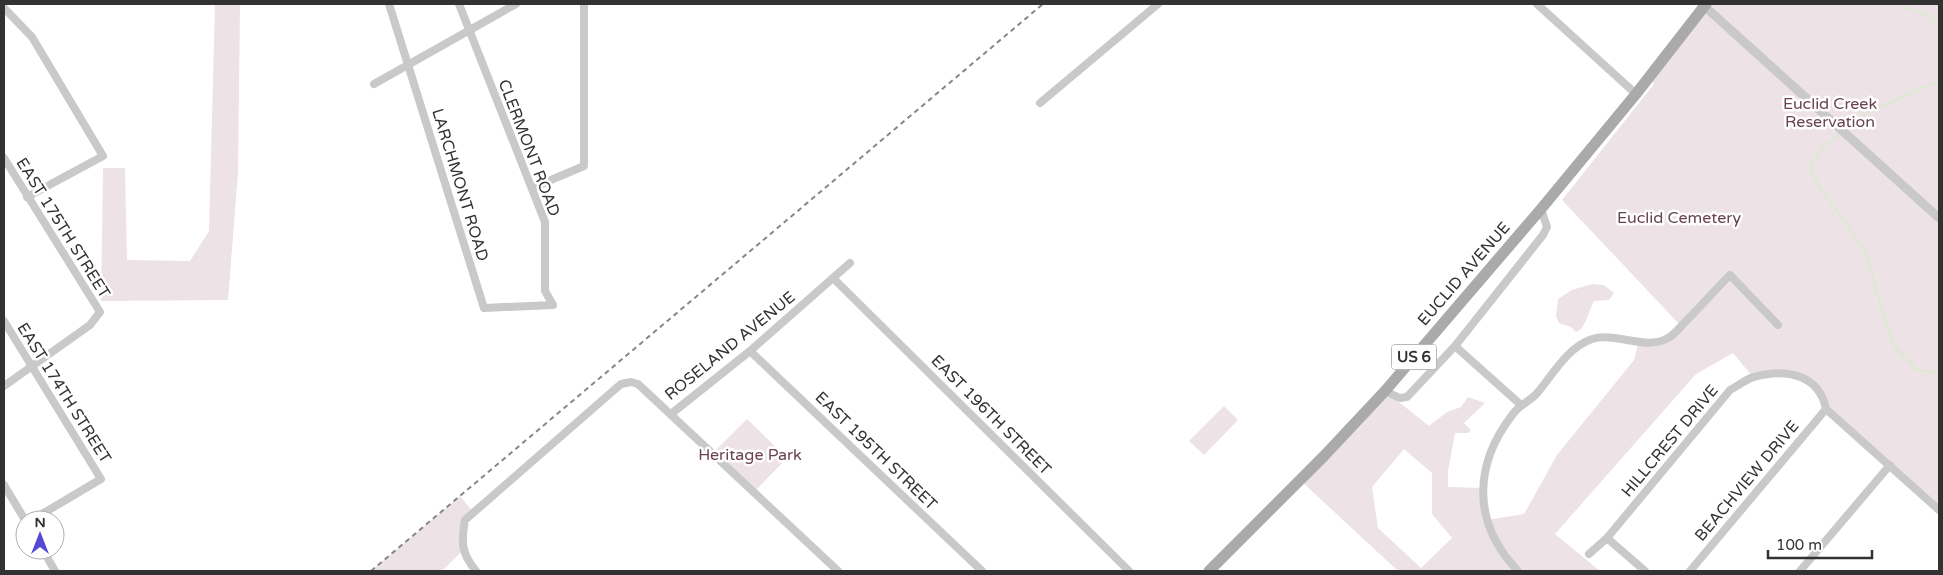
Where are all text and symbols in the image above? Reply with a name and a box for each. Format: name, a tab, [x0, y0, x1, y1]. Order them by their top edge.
street label: CLERMONT ROAD	[494, 77, 564, 219]
park label: Euclid Creek Reservation	[1783, 94, 1877, 132]
street label: LARCHMONT ROAD	[427, 106, 493, 264]
street label: EAST 175TH STREET	[12, 154, 115, 302]
park label: Euclid Cemetery	[1617, 208, 1741, 228]
street label: EUCLID AVENUE	[1413, 218, 1515, 330]
street label: ROSELAND AVENUE	[661, 287, 799, 405]
street label: EAST 174TH STREET	[13, 319, 116, 467]
road number: US 6	[1392, 344, 1436, 370]
street label: EAST 196TH STREET	[927, 351, 1056, 480]
street label: HILLCREST DRIVE	[1617, 381, 1723, 501]
street label: EAST 195TH STREET	[811, 388, 941, 515]
street label: BEACHVIEW DRIVE	[1691, 416, 1803, 546]
park label: Heritage Park	[698, 445, 802, 465]
north arrow	[15, 510, 65, 560]
text: N	[34, 514, 46, 531]
scale bar	[1768, 528, 1872, 560]
text: 100 m	[1776, 536, 1822, 554]

